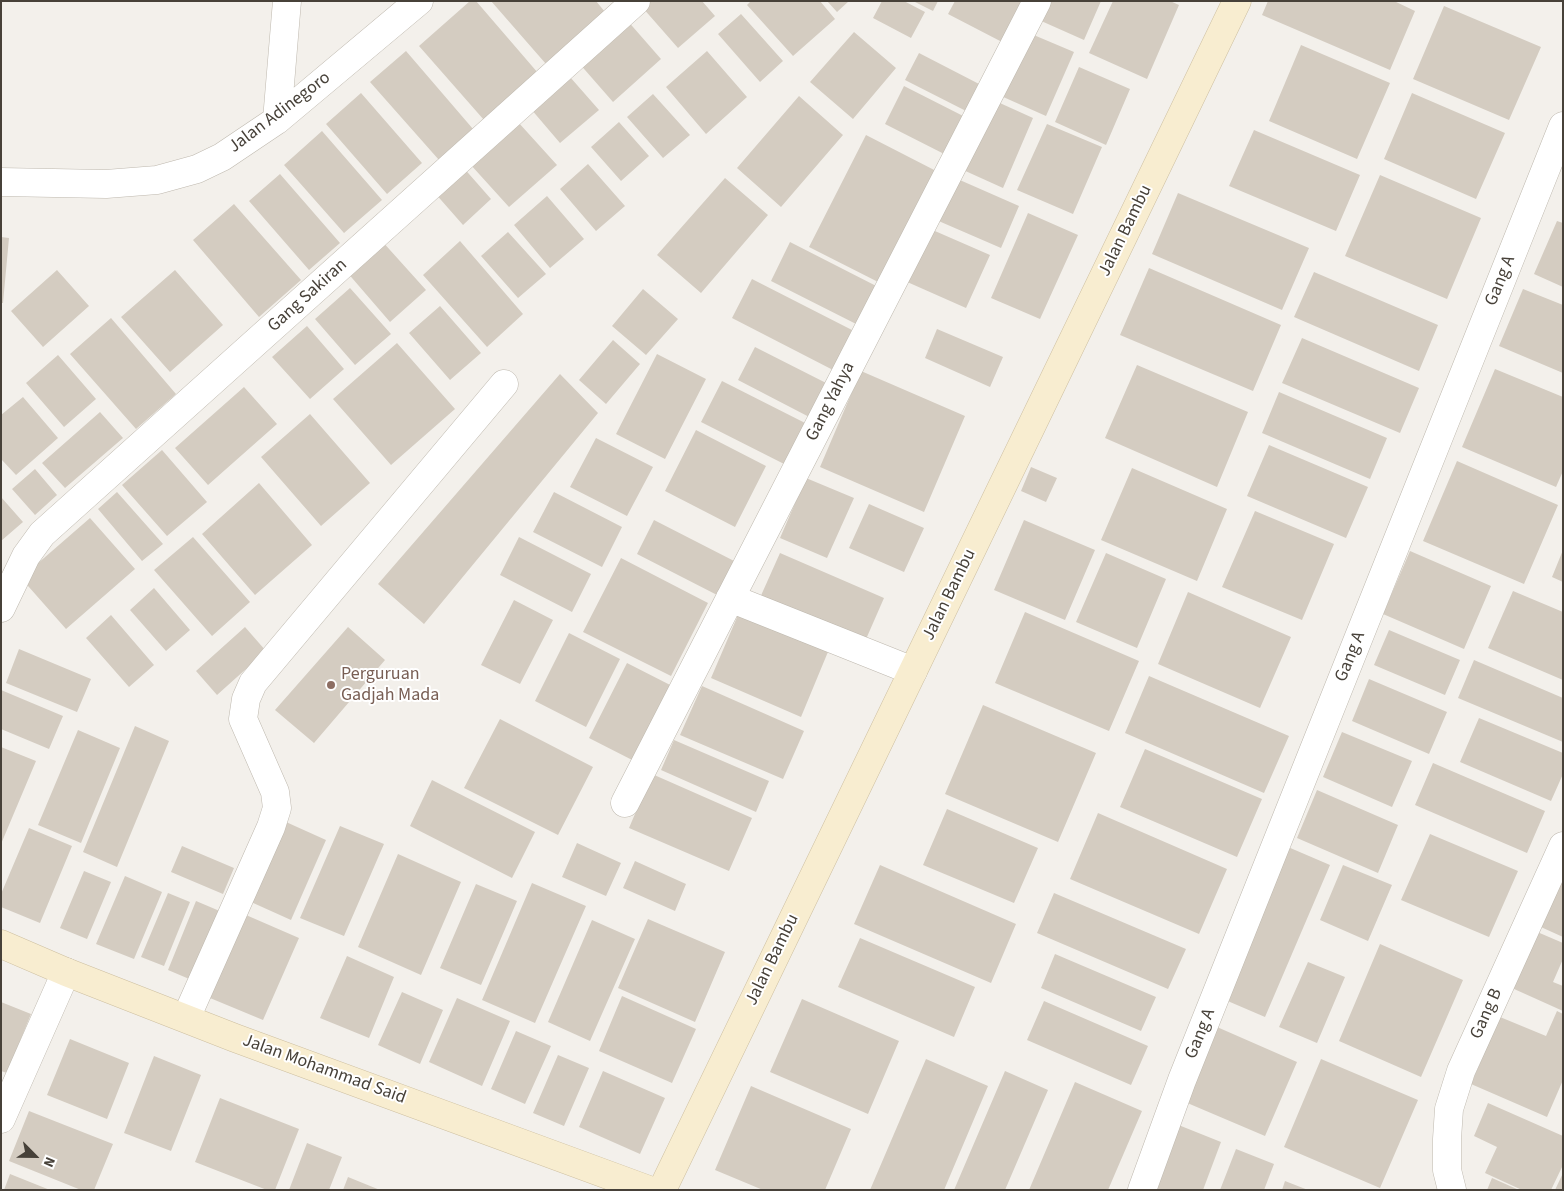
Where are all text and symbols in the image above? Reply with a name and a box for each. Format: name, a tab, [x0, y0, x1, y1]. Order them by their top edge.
street label: Jalan Adinegoro	[225, 68, 335, 158]
street label: Jalan Bambu	[1095, 182, 1157, 280]
street label: Gang A	[1481, 253, 1521, 309]
street label: Gang Sakiran	[264, 255, 352, 337]
street label: Gang Yahya	[802, 359, 860, 445]
street label: Jalan Bambu	[919, 546, 981, 644]
street label: Gang A	[1331, 629, 1371, 685]
place label: Perguruan Gadjah Mada	[341, 664, 439, 706]
marker: Perguruan Gadjah Mada	[325, 679, 337, 691]
street label: Jalan Bambu	[742, 911, 804, 1009]
street label: Gang B	[1466, 985, 1508, 1043]
street label: Gang A	[1181, 1006, 1221, 1062]
street label: Jalan Mohammad Said	[239, 1030, 409, 1110]
north arrow	[10, 1131, 60, 1181]
text: N	[38, 1154, 60, 1170]

